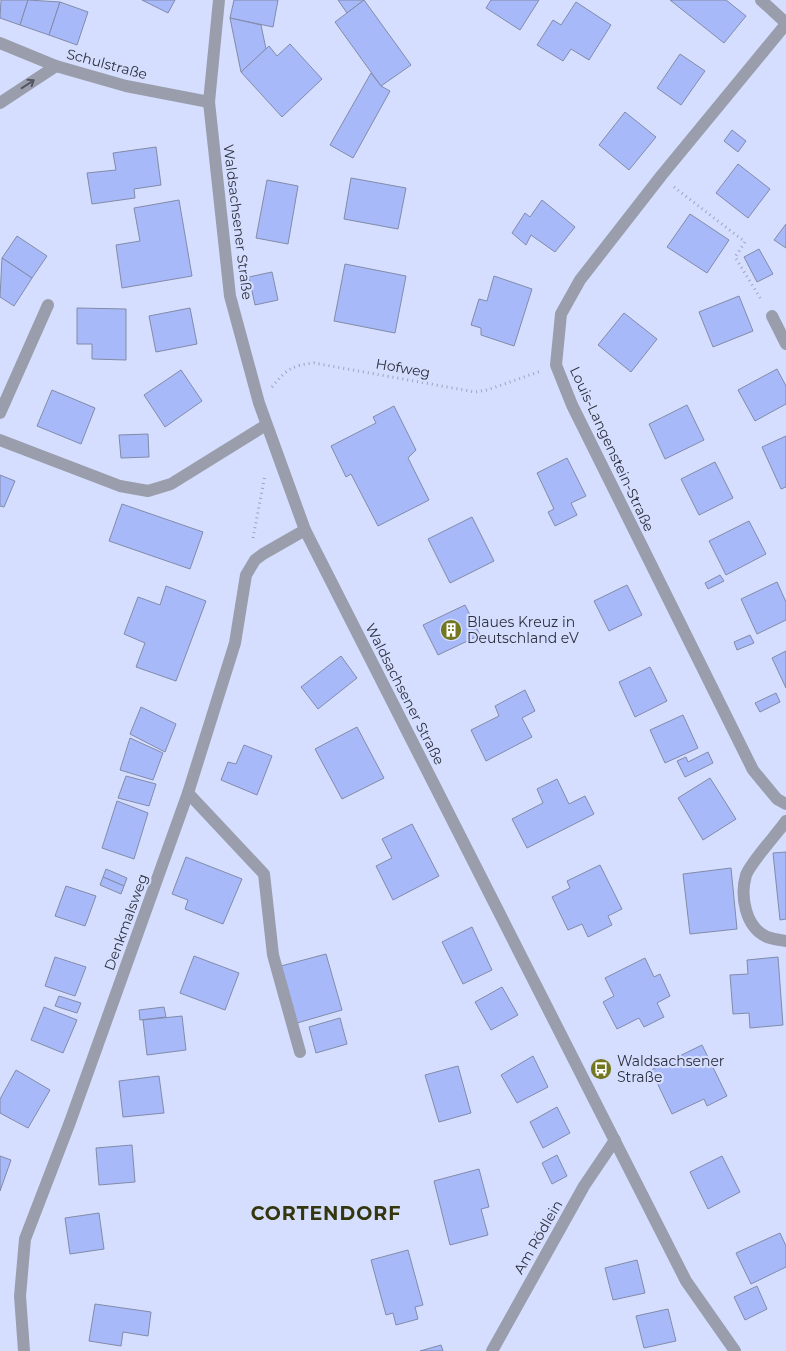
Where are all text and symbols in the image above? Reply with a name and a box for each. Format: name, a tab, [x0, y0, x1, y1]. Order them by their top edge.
street label: Schulstraße	[65, 45, 149, 83]
one-way arrow	[21, 79, 35, 89]
street label: Waldsachsener Straße	[220, 143, 256, 301]
street label: Hofweg	[374, 354, 432, 382]
street label: Louis-Langenstein-Straße	[566, 364, 658, 534]
place label: Blaues Kreuz in Deutschland eV	[467, 613, 579, 647]
building icon: Blaues Kreuz in Deutschland eV	[439, 618, 463, 642]
street label: Waldsachsener Straße	[361, 620, 449, 768]
street label: Denkmalsweg	[100, 871, 152, 973]
place label: Waldsachsener Straße	[617, 1052, 725, 1086]
bus stop icon: Waldsachsener Straße	[589, 1057, 613, 1081]
street label: Am Rödlein	[510, 1197, 566, 1277]
district label: CORTENDORF	[251, 1202, 401, 1225]

